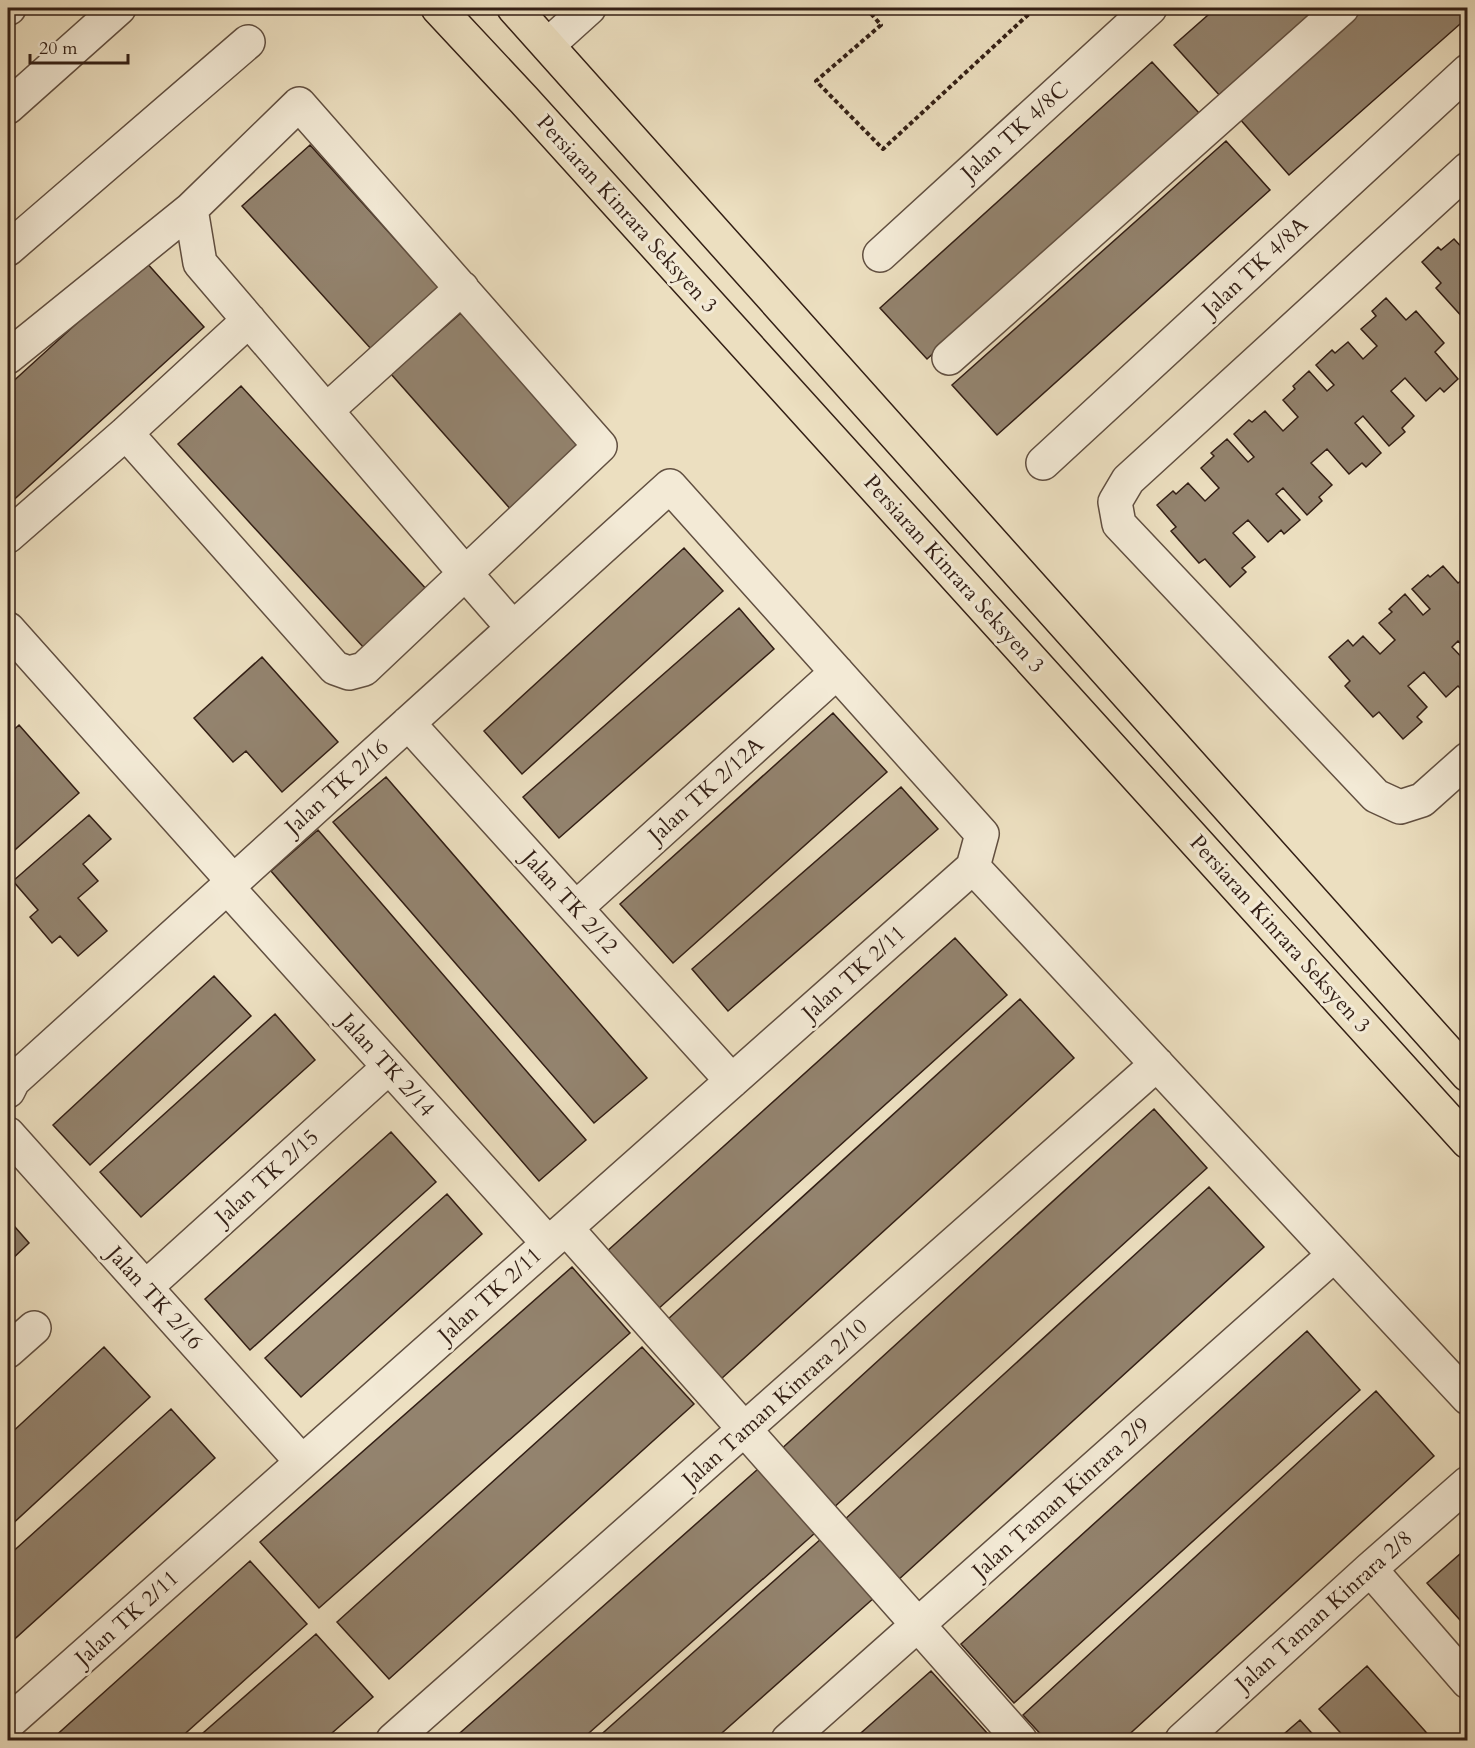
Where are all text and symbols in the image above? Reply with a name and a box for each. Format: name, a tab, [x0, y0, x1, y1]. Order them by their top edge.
scale bar	[30, 27, 128, 65]
text: 20 m	[39, 36, 78, 61]
street label: Jalan TK 4/8C	[952, 75, 1075, 189]
street label: Persiaran Kinrara Seksyen 3	[530, 108, 724, 320]
street label: Jalan TK 4/8A	[1194, 210, 1315, 326]
street label: Persiaran Kinrara Seksyen 3	[857, 468, 1051, 680]
street label: Jalan TK 2/12A	[640, 730, 770, 852]
street label: Jalan TK 2/16	[276, 732, 395, 844]
street label: Persiaran Kinrara Seksyen 3	[1183, 828, 1377, 1040]
street label: Jalan TK 2/12	[513, 841, 625, 960]
street label: Jalan TK 2/11	[793, 918, 912, 1030]
street label: Jalan TK 2/14	[330, 1004, 442, 1123]
street label: Jalan TK 2/15	[206, 1122, 325, 1234]
street label: Jalan TK 2/16	[98, 1237, 210, 1356]
street label: Jalan TK 2/11	[429, 1240, 548, 1352]
street label: Jalan Taman Kinrara 2/10	[674, 1312, 874, 1496]
street label: Jalan Taman Kinrara 2/9	[964, 1410, 1156, 1588]
street label: Jalan Taman Kinrara 2/8	[1227, 1523, 1419, 1701]
street label: Jalan TK 2/11	[66, 1563, 185, 1675]

